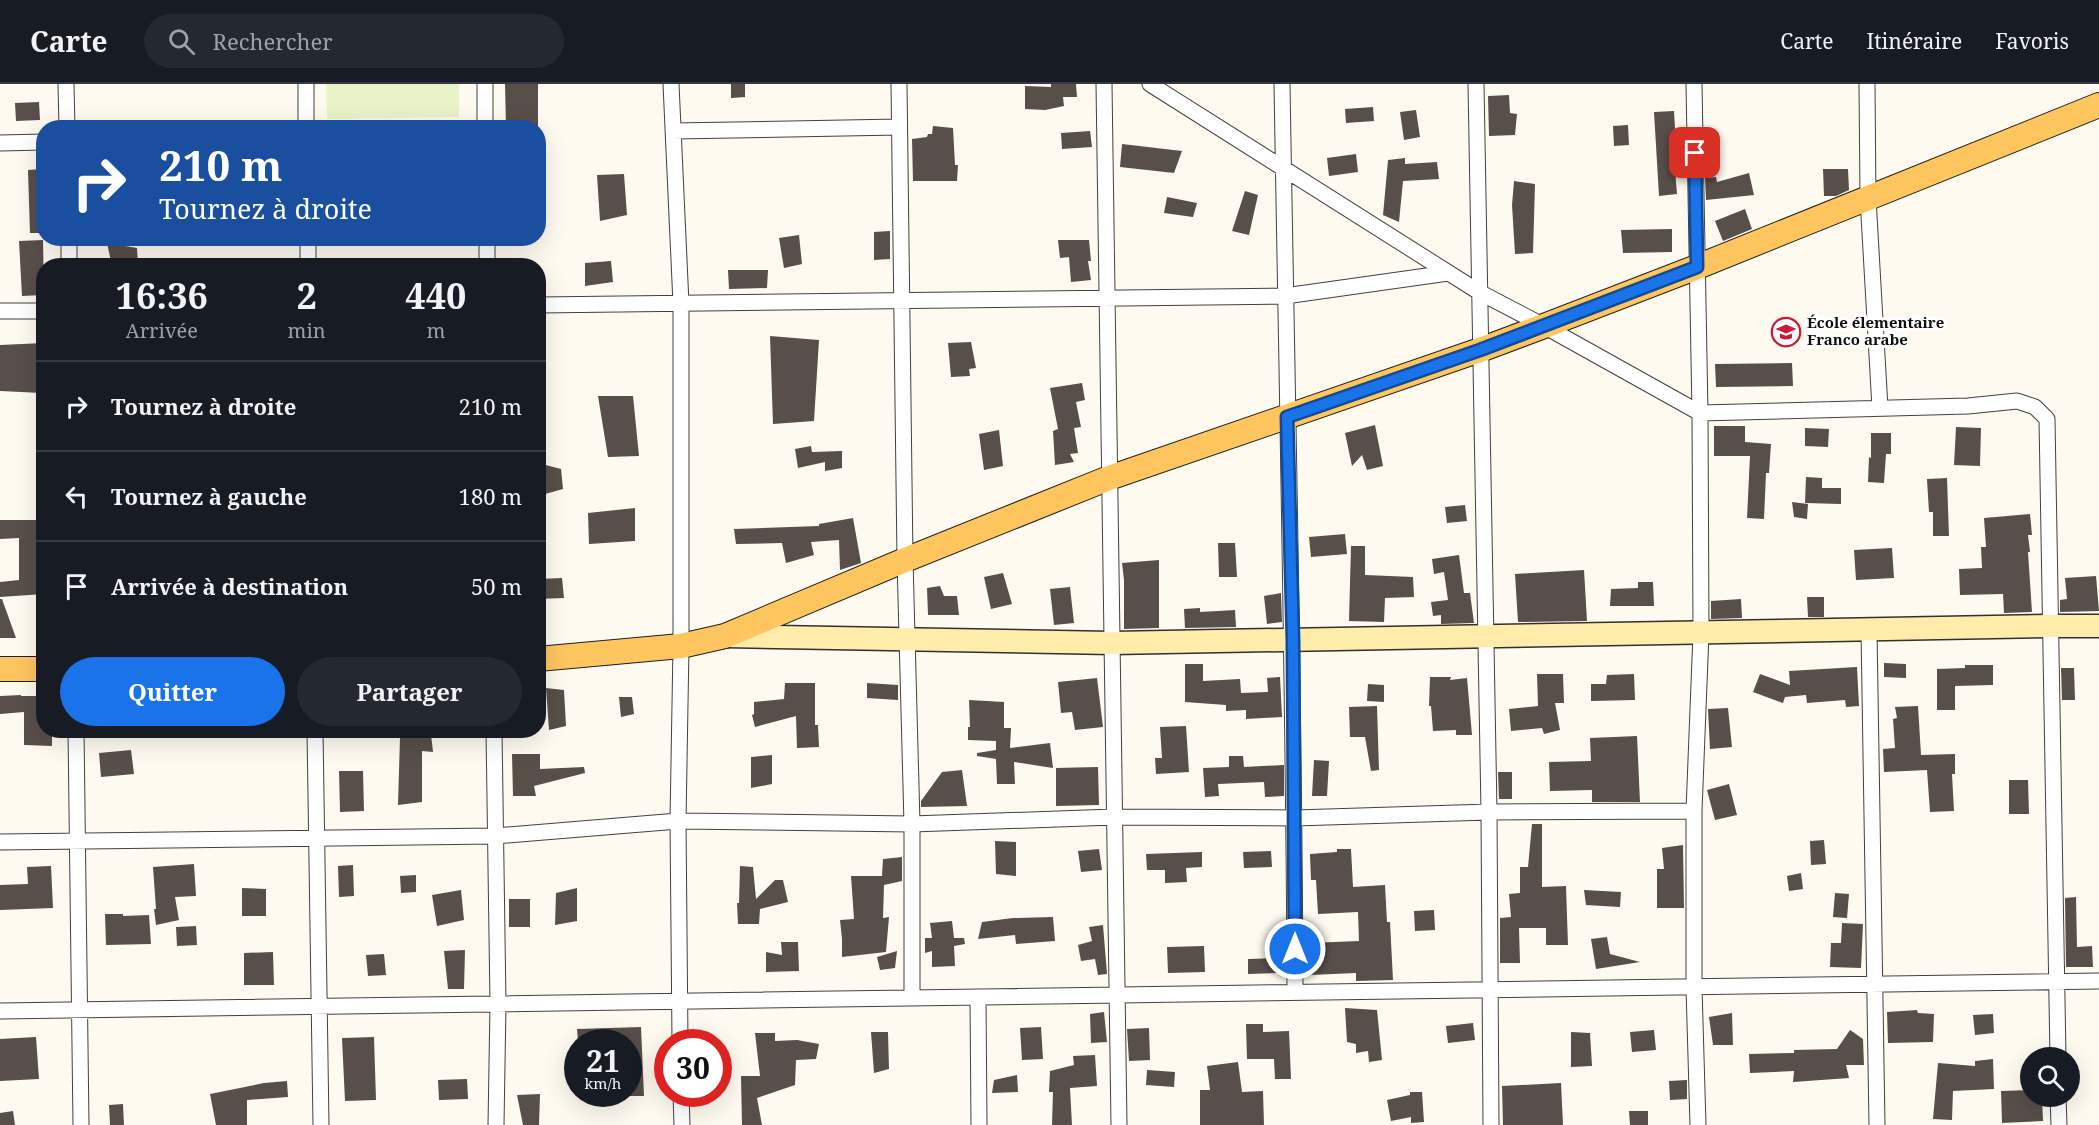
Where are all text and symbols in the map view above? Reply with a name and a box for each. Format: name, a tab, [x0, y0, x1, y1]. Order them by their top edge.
search box	[144, 14, 564, 68]
text: Carte	[30, 22, 108, 60]
icon: search	[165, 25, 198, 58]
text: Rechercher	[213, 26, 333, 56]
text: Carte	[1780, 27, 1834, 55]
text: Itinéraire	[1867, 27, 1962, 55]
text: Favoris	[1995, 27, 2069, 55]
pin	[1669, 127, 1720, 178]
text: 210 m	[159, 136, 283, 193]
icon: arrive	[1678, 136, 1711, 169]
icon: right	[60, 144, 138, 222]
text: Tournez à droite	[159, 190, 372, 227]
text: 16:36	[116, 271, 208, 320]
text: 2	[296, 271, 317, 320]
text: 440	[405, 271, 466, 320]
place label: École élementaire Franco arabe	[1807, 312, 1944, 349]
school or university icon: École élementaire Franco arabe	[1770, 316, 1802, 348]
text: Arrivée	[126, 317, 198, 344]
text: min	[288, 317, 326, 344]
text: m	[426, 317, 445, 344]
icon: right	[60, 390, 93, 423]
text: Tournez à droite	[111, 391, 296, 421]
text: 210 m	[459, 391, 522, 421]
icon: left	[60, 480, 93, 513]
text: Tournez à gauche	[111, 481, 307, 511]
text: 180 m	[459, 481, 522, 511]
icon: arrive	[60, 570, 93, 603]
text: Arrivée à destination	[111, 571, 348, 601]
text: 50 m	[471, 571, 522, 601]
button: Quitter	[60, 657, 285, 726]
button: Partager	[297, 657, 522, 726]
position arrow	[1263, 917, 1327, 981]
speed limit sign: 30	[654, 1029, 732, 1107]
text: 21	[586, 1040, 620, 1081]
map controls	[2020, 1047, 2080, 1107]
button: search	[2020, 1047, 2080, 1107]
text: km/h	[585, 1073, 621, 1093]

